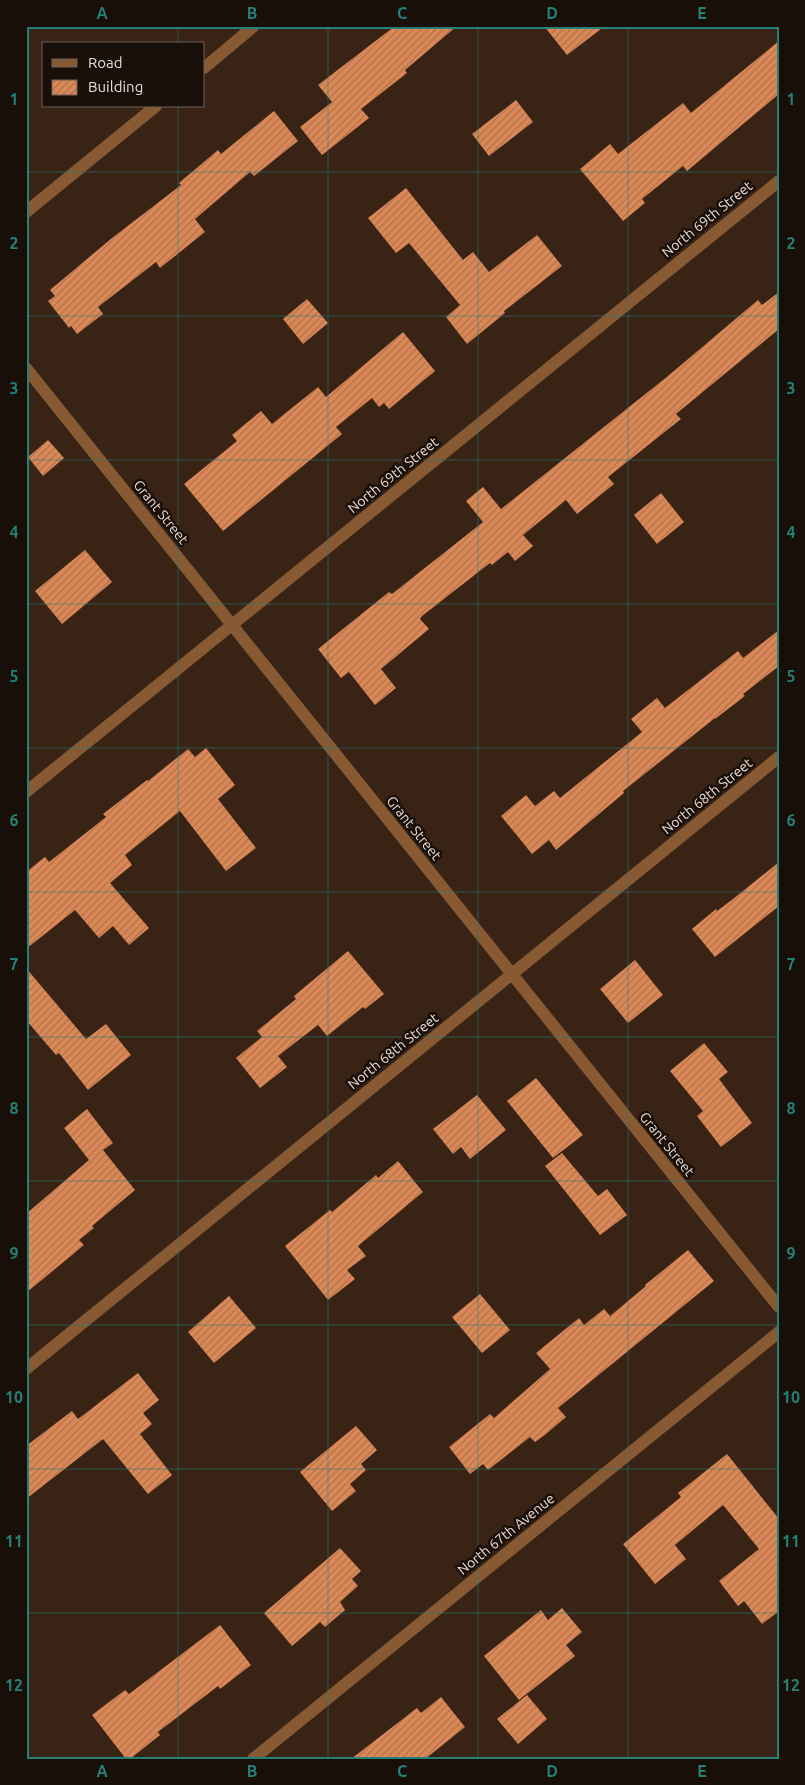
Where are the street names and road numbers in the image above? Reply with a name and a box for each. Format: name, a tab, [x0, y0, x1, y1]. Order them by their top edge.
street label: North 69th Street	[659, 177, 756, 260]
street label: North 69th Street	[345, 433, 442, 516]
street label: Grant Street	[130, 477, 192, 548]
street label: North 68th Street	[659, 754, 756, 837]
street label: Grant Street	[383, 793, 445, 864]
street label: North 68th Street	[345, 1009, 442, 1092]
street label: Grant Street	[636, 1109, 698, 1180]
street label: North 67th Avenue	[454, 1490, 558, 1578]

